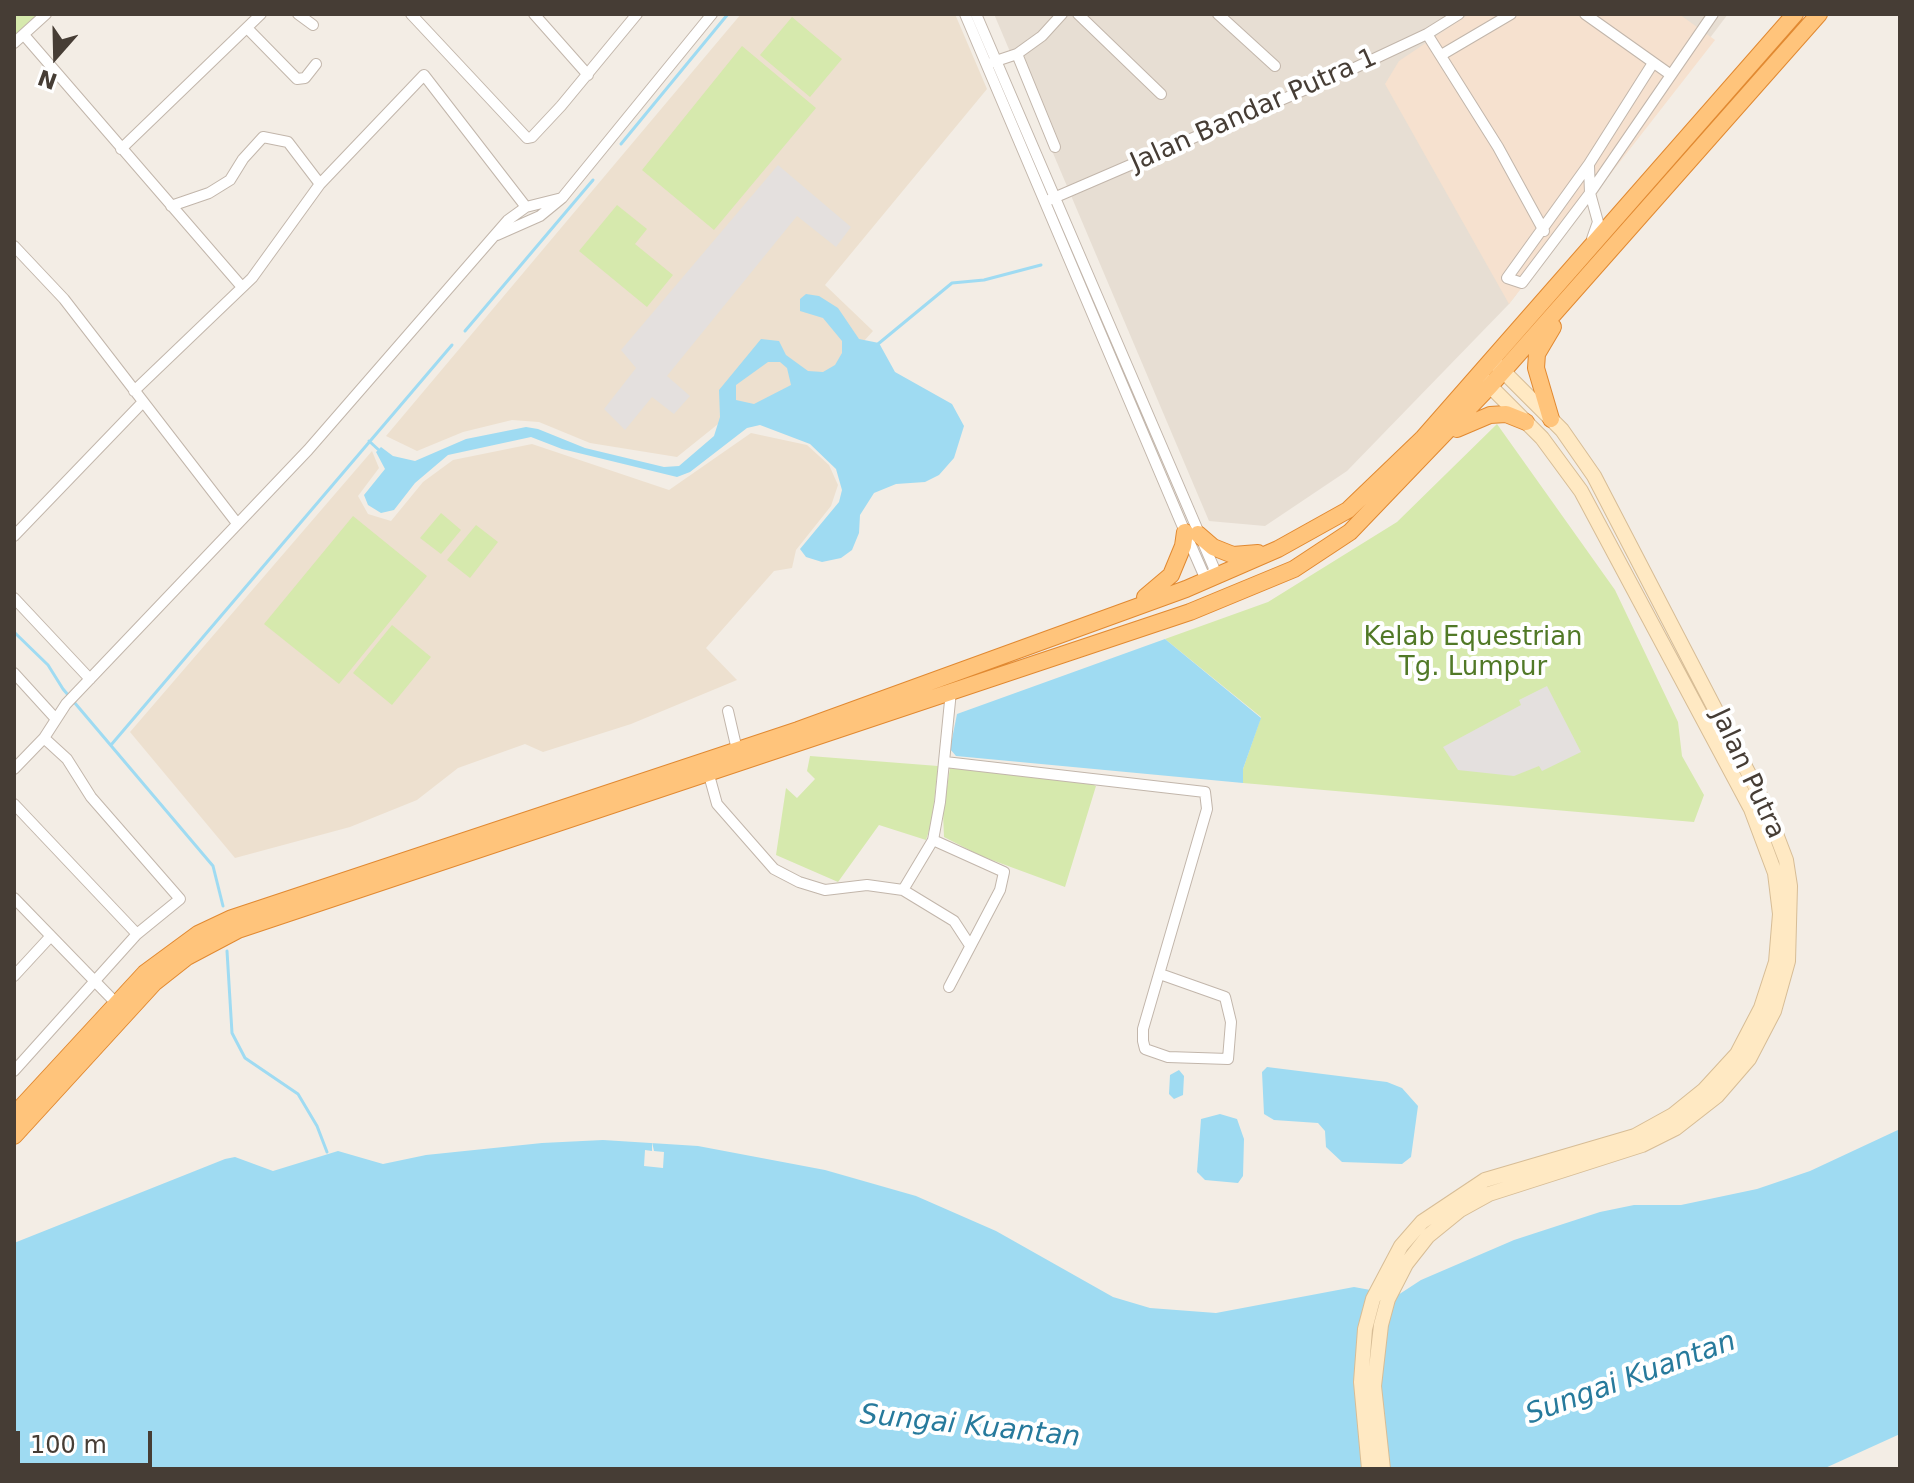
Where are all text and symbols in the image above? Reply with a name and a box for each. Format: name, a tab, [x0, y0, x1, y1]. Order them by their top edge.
north arrow	[16, 16, 96, 96]
street label: Jalan Bandar Putra 1	[1126, 43, 1382, 179]
text: N	[35, 64, 61, 94]
park label: Kelab Equestrian Tg. Lumpur	[1363, 622, 1583, 684]
street label: Jalan Putra	[1703, 704, 1791, 844]
water label: Sungai Kuantan	[1521, 1325, 1741, 1433]
water label: Sungai Kuantan	[858, 1399, 1082, 1455]
scale bar	[20, 1415, 156, 1465]
text: 100 m	[30, 1431, 107, 1459]

